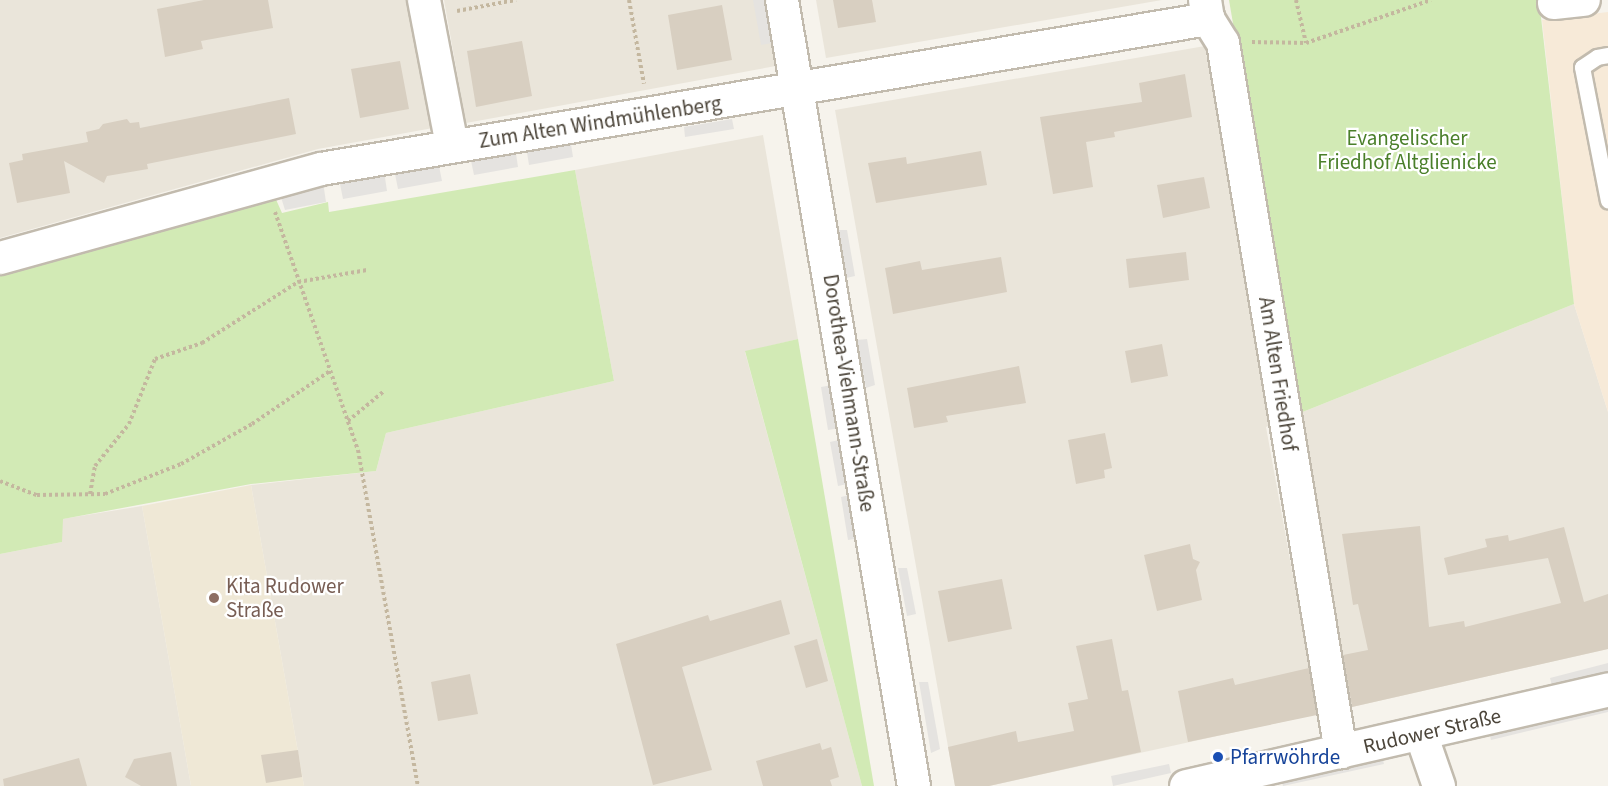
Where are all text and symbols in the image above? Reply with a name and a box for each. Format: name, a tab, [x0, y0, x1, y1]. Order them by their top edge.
street label: Zum Alten Windmühlenberg	[477, 90, 723, 154]
park label: Evangelischer Friedhof Altglienicke	[1317, 125, 1497, 175]
street label: Dorothea-Viehmann-Straße	[818, 272, 880, 514]
street label: Am Alten Friedhof	[1253, 295, 1303, 453]
place label: Kita Rudower Straße	[226, 573, 344, 623]
marker: Kita Rudower Straße	[207, 591, 221, 605]
street label: Rudower Straße	[1360, 703, 1504, 759]
place label: Pfarrwöhrde	[1230, 744, 1340, 770]
marker: Pfarrwöhrde	[1211, 750, 1225, 764]

